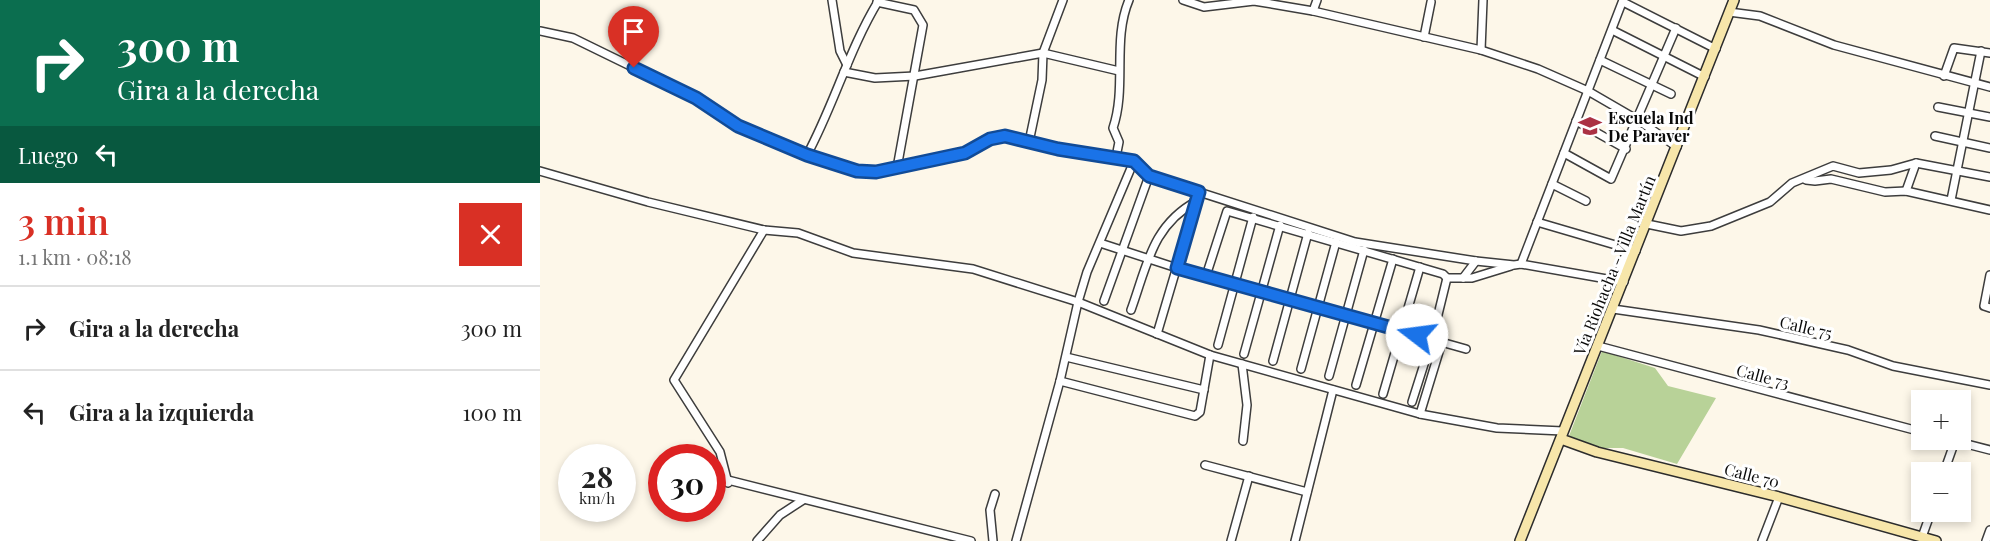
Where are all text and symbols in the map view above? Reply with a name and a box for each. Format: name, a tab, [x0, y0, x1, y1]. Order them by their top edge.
pin	[608, 6, 659, 68]
icon: arrive	[617, 15, 650, 48]
text: 300 m	[117, 17, 239, 73]
icon: right	[18, 24, 96, 102]
text: Gira a la derecha	[117, 71, 319, 107]
place label: Escuela Ind De Paraver	[1608, 107, 1694, 146]
school or university icon: Escuela Ind De Paraver	[1577, 113, 1603, 139]
icon: left	[90, 138, 123, 171]
text: Luego	[18, 140, 78, 170]
street label: Vía Riohacha - Villa Martín	[1568, 172, 1660, 359]
text: 3 min	[18, 196, 109, 244]
button: close	[459, 203, 522, 266]
text: 1.1 km · 08:18	[18, 243, 132, 270]
position arrow	[1385, 303, 1449, 367]
street label: Calle 75	[1778, 311, 1834, 343]
icon: right	[18, 312, 51, 345]
text: Gira a la derecha	[69, 313, 239, 343]
text: 300 m	[461, 313, 522, 343]
street label: Calle 73	[1734, 359, 1792, 393]
map controls	[1911, 390, 1971, 522]
button: +	[1911, 390, 1971, 450]
icon: left	[18, 396, 51, 429]
text: Gira a la izquierda	[69, 397, 254, 427]
text: 100 m	[462, 397, 522, 427]
speed limit sign: 30	[648, 444, 726, 522]
text: 28	[581, 456, 613, 496]
street label: Calle 70	[1722, 458, 1782, 492]
button: −	[1911, 462, 1971, 522]
text: km/h	[579, 488, 615, 508]

